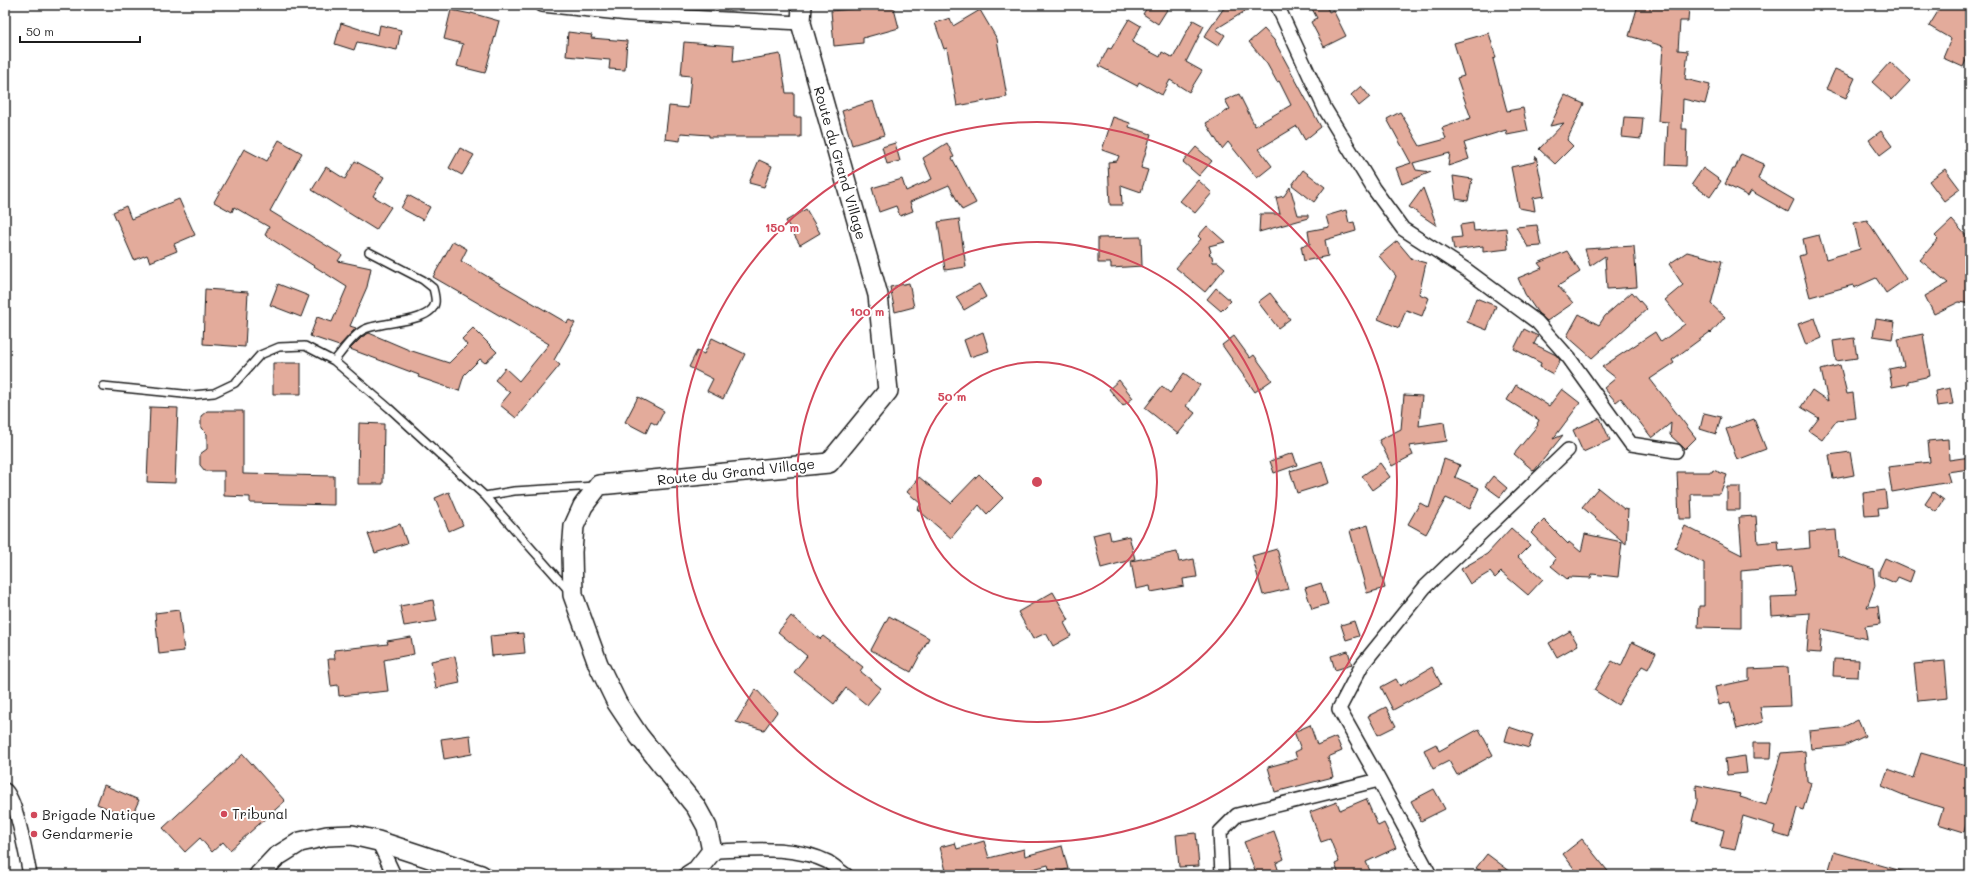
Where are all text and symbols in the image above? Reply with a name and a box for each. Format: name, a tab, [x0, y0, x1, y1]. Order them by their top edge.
scale bar	[20, 18, 140, 44]
text: 50 m	[26, 23, 54, 39]
street label: Route du Grand Village	[810, 84, 871, 242]
text: 150 m	[765, 219, 799, 235]
text: 100 m	[850, 303, 884, 319]
text: 50 m	[938, 388, 966, 404]
street label: Route du Grand Village	[656, 454, 816, 489]
centre of rings	[1030, 475, 1044, 489]
place label: Tribunal	[232, 804, 288, 823]
place label: Brigade Natique	[42, 805, 156, 824]
marker: Tribunal	[219, 809, 229, 819]
marker: Brigade Natique	[29, 810, 39, 820]
place label: Gendarmerie	[42, 824, 133, 843]
marker: Gendarmerie	[29, 829, 39, 839]

